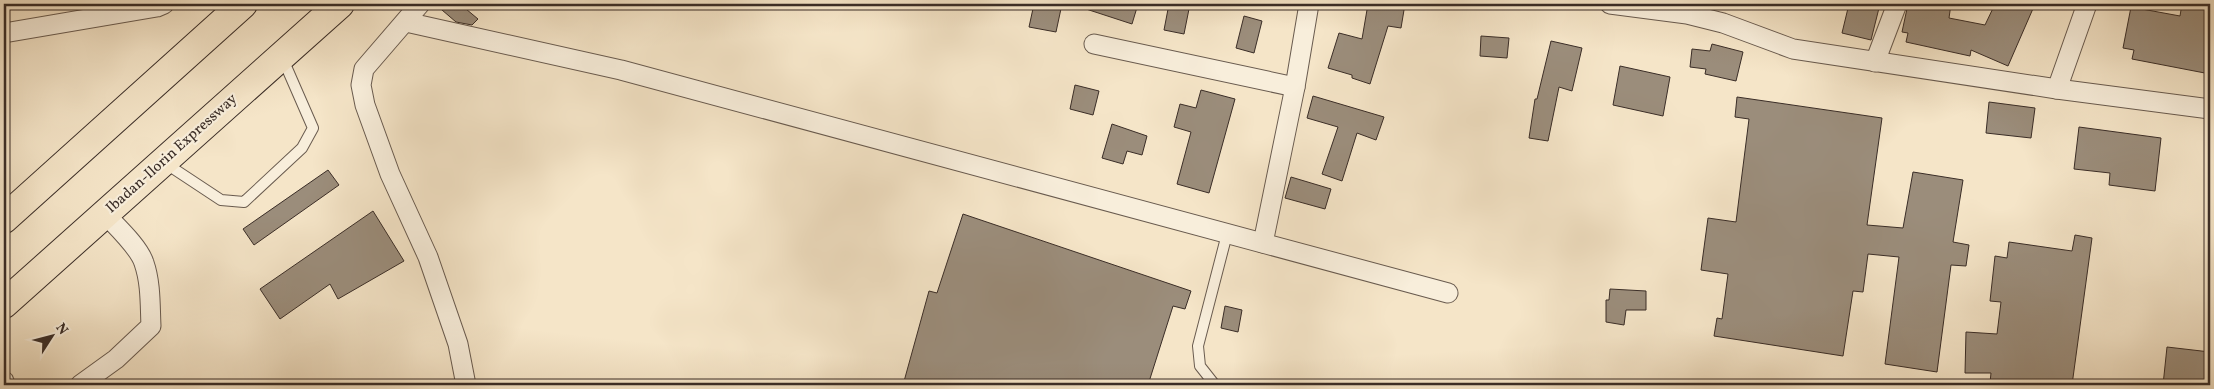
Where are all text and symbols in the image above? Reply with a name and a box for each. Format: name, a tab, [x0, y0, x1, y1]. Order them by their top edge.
street label: Ibadan-Ilorin Expressway	[102, 89, 242, 219]
north arrow	[28, 312, 78, 362]
text: N	[51, 320, 72, 339]

